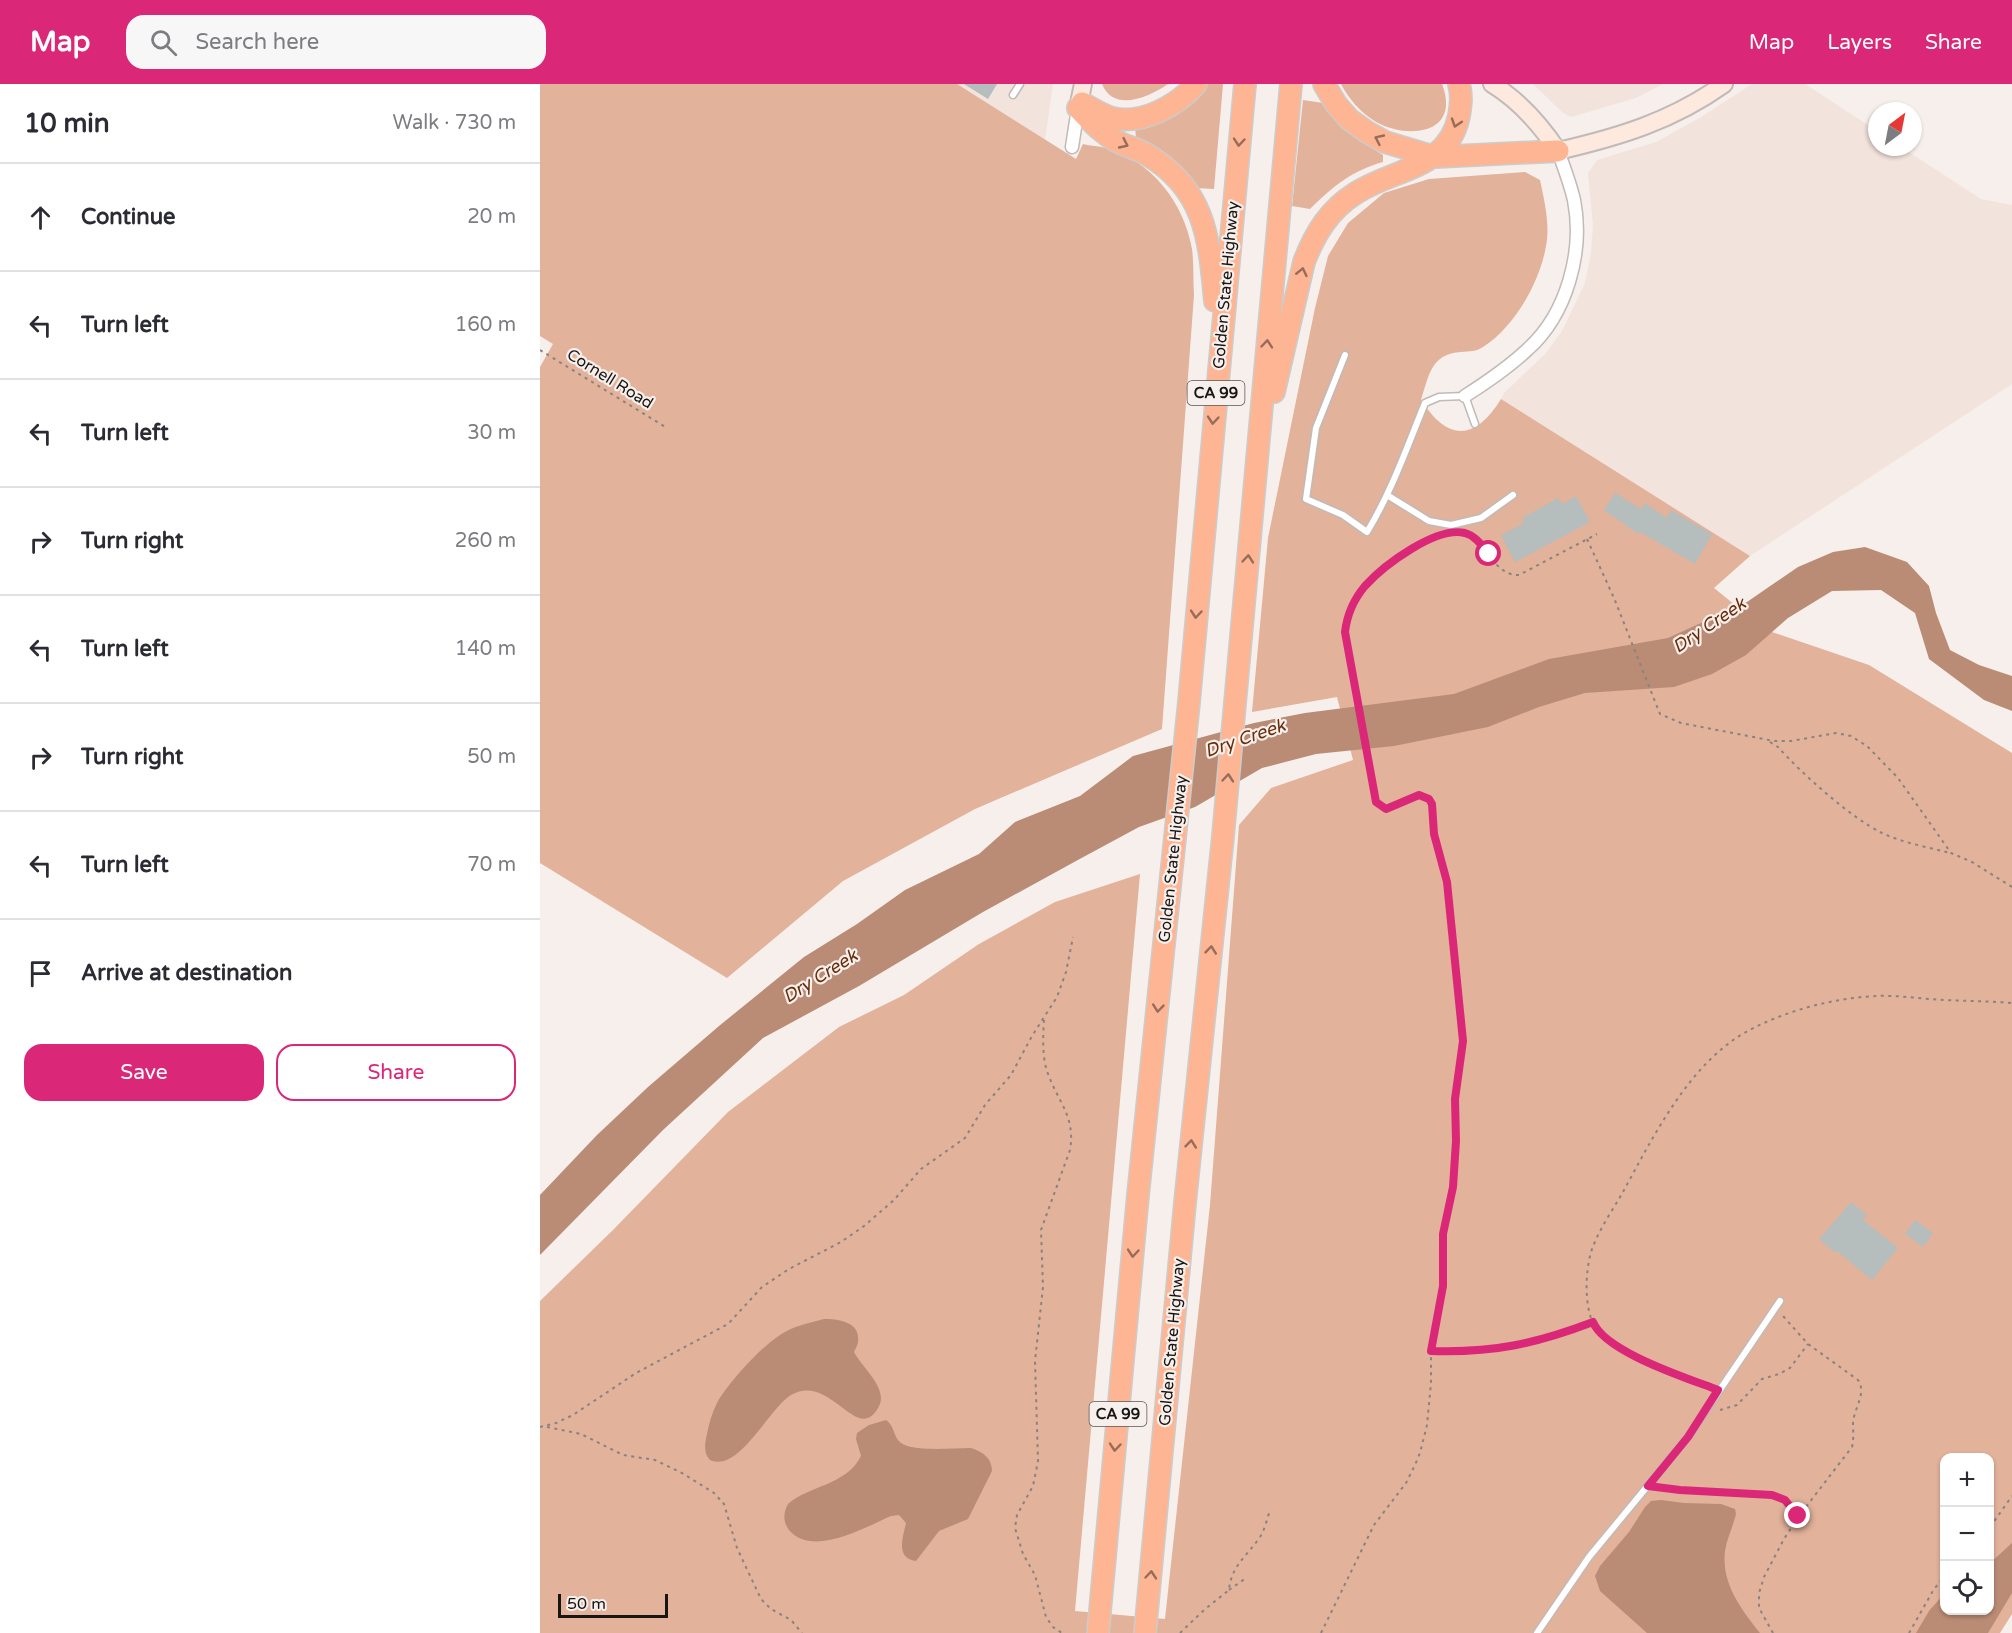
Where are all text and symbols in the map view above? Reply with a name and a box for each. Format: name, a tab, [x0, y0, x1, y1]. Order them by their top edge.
search box	[126, 15, 546, 69]
text: Map	[30, 25, 90, 59]
icon: search	[147, 26, 180, 59]
text: Search here	[195, 29, 319, 55]
text: Map	[1749, 30, 1794, 55]
text: Layers	[1827, 30, 1892, 55]
text: Share	[1925, 30, 1982, 55]
north arrow	[1868, 102, 1922, 156]
text: 10 min	[24, 108, 110, 139]
text: Walk · 730 m	[393, 111, 516, 135]
one-way arrow	[1451, 117, 1463, 128]
one-way arrow	[1375, 134, 1386, 146]
one-way arrow	[1117, 137, 1128, 149]
one-way arrow	[1233, 138, 1246, 147]
street label: Golden State Highway	[1209, 200, 1243, 370]
icon: ahead	[24, 201, 57, 234]
text: Continue	[81, 204, 176, 230]
text: 20 m	[467, 205, 516, 229]
one-way arrow	[1294, 267, 1307, 277]
icon: left	[24, 309, 57, 342]
text: Turn left	[81, 312, 169, 338]
text: 160 m	[455, 313, 516, 337]
one-way arrow	[1260, 339, 1273, 348]
street label: Cornell Road	[563, 345, 657, 413]
road number: CA 99	[1188, 381, 1244, 405]
one-way arrow	[1207, 415, 1220, 425]
icon: left	[24, 417, 57, 450]
text: Turn left	[81, 420, 169, 446]
text: 30 m	[467, 421, 516, 445]
icon: right	[24, 525, 57, 558]
text: Turn right	[81, 528, 183, 554]
text: 260 m	[455, 529, 516, 553]
route start	[1475, 540, 1501, 566]
one-way arrow	[1241, 555, 1254, 564]
water label: Dry Creek	[1668, 592, 1751, 658]
one-way arrow	[1190, 610, 1203, 619]
icon: left	[24, 633, 57, 666]
text: Turn left	[81, 636, 169, 662]
text: 140 m	[455, 637, 516, 661]
water label: Dry Creek	[1202, 714, 1289, 762]
icon: right	[24, 741, 57, 774]
text: Turn right	[81, 744, 183, 770]
text: 50 m	[467, 745, 516, 769]
street label: Golden State Highway	[1154, 774, 1192, 944]
one-way arrow	[1221, 774, 1234, 783]
icon: left	[24, 849, 57, 882]
text: Turn left	[81, 852, 169, 878]
text: 70 m	[467, 853, 516, 877]
water label: Dry Creek	[779, 944, 862, 1008]
one-way arrow	[1204, 946, 1217, 955]
icon: arrive	[24, 957, 57, 990]
text: Arrive at destination	[81, 960, 292, 986]
one-way arrow	[1152, 1003, 1165, 1012]
button: Save	[24, 1044, 264, 1101]
button: Share	[276, 1044, 516, 1101]
one-way arrow	[1184, 1140, 1197, 1149]
one-way arrow	[1127, 1249, 1140, 1258]
street label: Golden State Highway	[1155, 1257, 1189, 1427]
road number: CA 99	[1090, 1402, 1146, 1426]
one-way arrow	[1109, 1443, 1122, 1452]
map controls	[1940, 1453, 1994, 1615]
button: +	[1940, 1453, 1994, 1507]
route end	[1784, 1502, 1810, 1528]
button: −	[1940, 1507, 1994, 1561]
button: locate	[1940, 1561, 1994, 1615]
one-way arrow	[1144, 1570, 1157, 1579]
scale bar	[558, 1591, 668, 1618]
text: 50 m	[567, 1594, 606, 1614]

